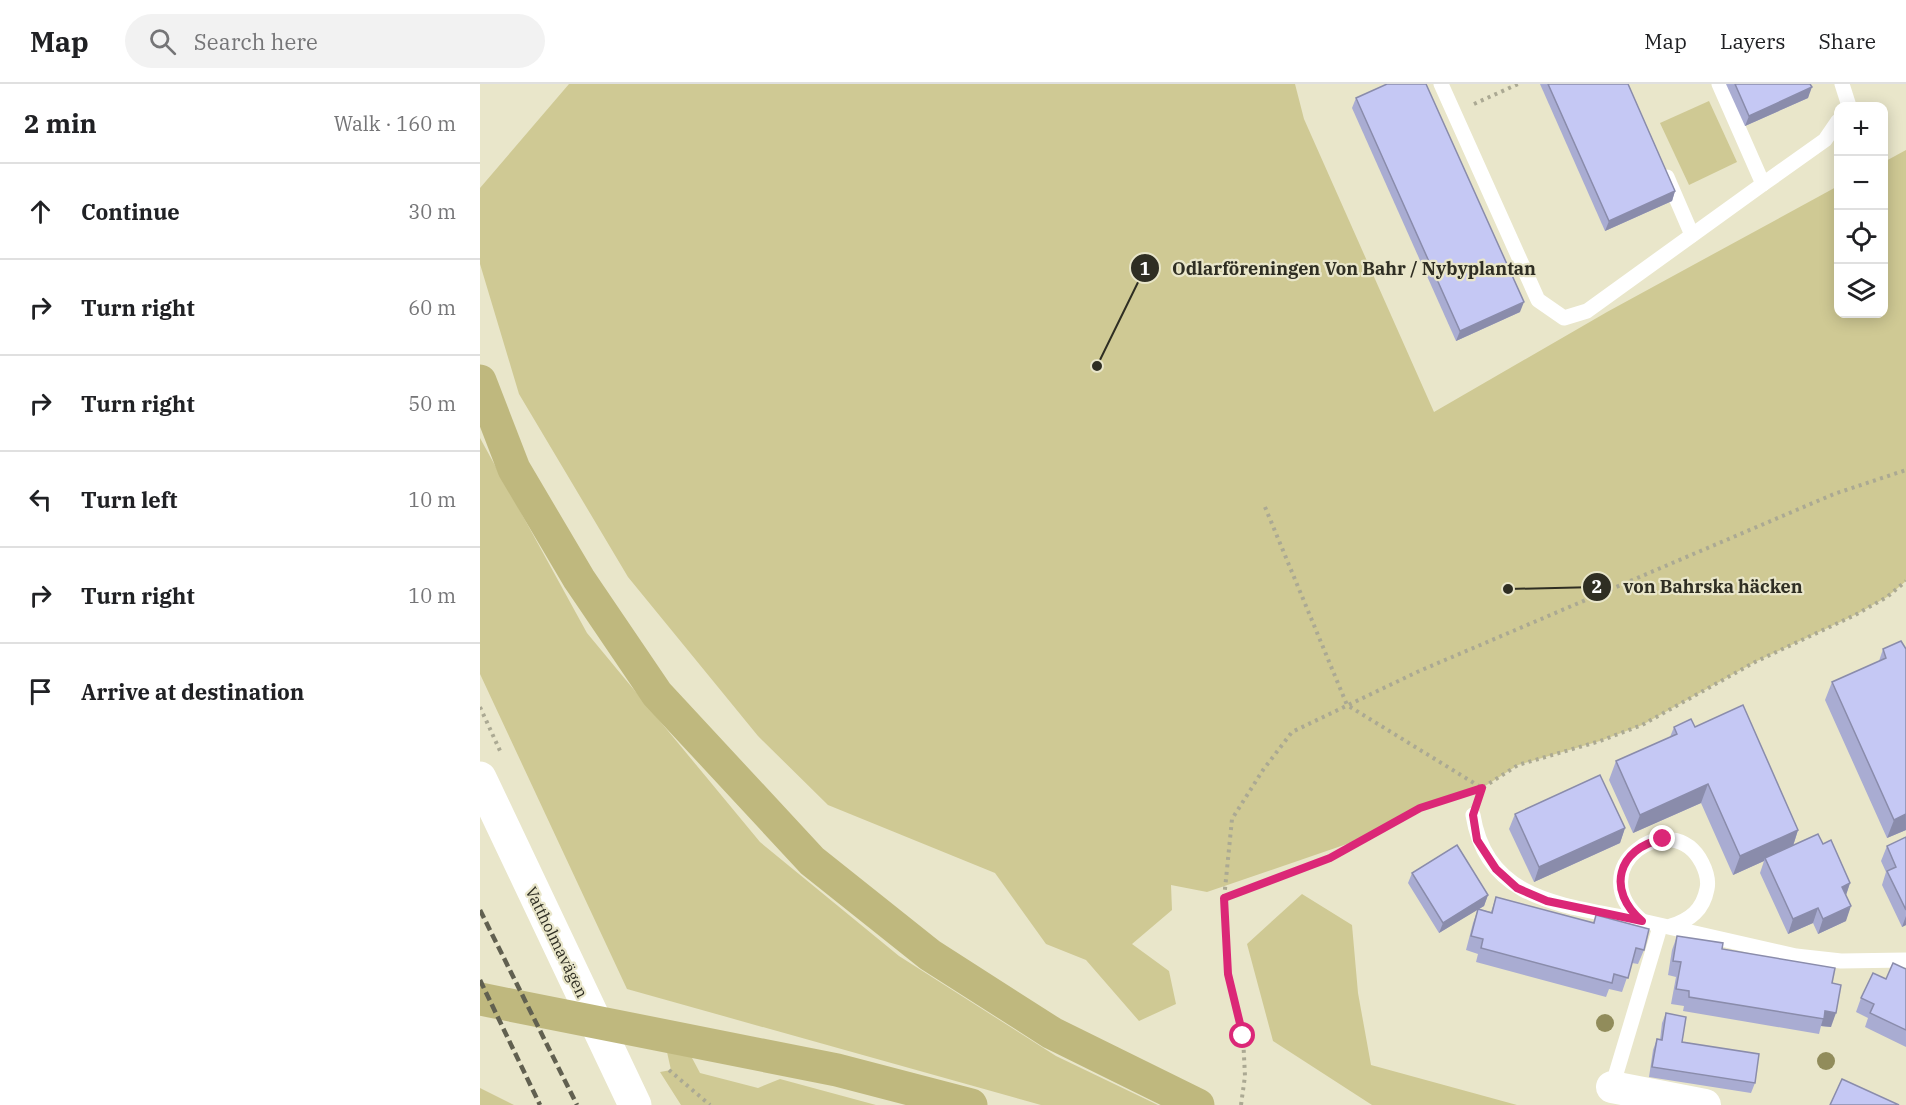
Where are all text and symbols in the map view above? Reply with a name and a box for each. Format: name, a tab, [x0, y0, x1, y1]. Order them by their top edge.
search box	[125, 14, 545, 68]
text: Map	[30, 23, 89, 60]
icon: search	[146, 25, 179, 58]
text: Search here	[194, 27, 318, 56]
text: Map	[1644, 27, 1687, 55]
text: Layers	[1720, 27, 1786, 55]
text: Share	[1819, 27, 1876, 55]
map controls	[1834, 102, 1888, 318]
button: +	[1834, 102, 1888, 156]
text: 2 min	[24, 106, 97, 140]
text: Walk · 160 m	[334, 110, 456, 137]
button: −	[1834, 156, 1888, 210]
icon: ahead	[24, 195, 57, 228]
text: Continue	[81, 197, 180, 226]
text: 30 m	[408, 198, 456, 225]
button: locate	[1834, 210, 1888, 264]
callout: Odlarföreningen Von Bahr / Nybyplantan	[1130, 250, 1548, 286]
text: 1	[1140, 257, 1151, 280]
text: Odlarföreningen Von Bahr / Nybyplantan	[1172, 257, 1536, 280]
button: layers	[1834, 264, 1888, 318]
icon: right	[24, 291, 57, 324]
text: Turn right	[81, 293, 195, 322]
text: 60 m	[408, 294, 456, 321]
icon: right	[24, 387, 57, 420]
text: Turn right	[81, 389, 195, 418]
text: 50 m	[408, 390, 456, 417]
icon: left	[24, 483, 57, 516]
text: Turn left	[81, 485, 177, 514]
text: 10 m	[408, 486, 456, 513]
callout: von Bahrska häcken	[1582, 569, 1815, 605]
text: 2	[1592, 575, 1602, 598]
text: von Bahrska häcken	[1623, 575, 1803, 598]
icon: right	[24, 579, 57, 612]
text: Turn right	[81, 581, 195, 610]
text: 10 m	[408, 582, 456, 609]
icon: arrive	[24, 675, 57, 708]
text: Arrive at destination	[81, 677, 304, 706]
route end	[1649, 825, 1675, 851]
street label: Vattholmavägen	[521, 883, 593, 1001]
route start	[1229, 1022, 1255, 1048]

